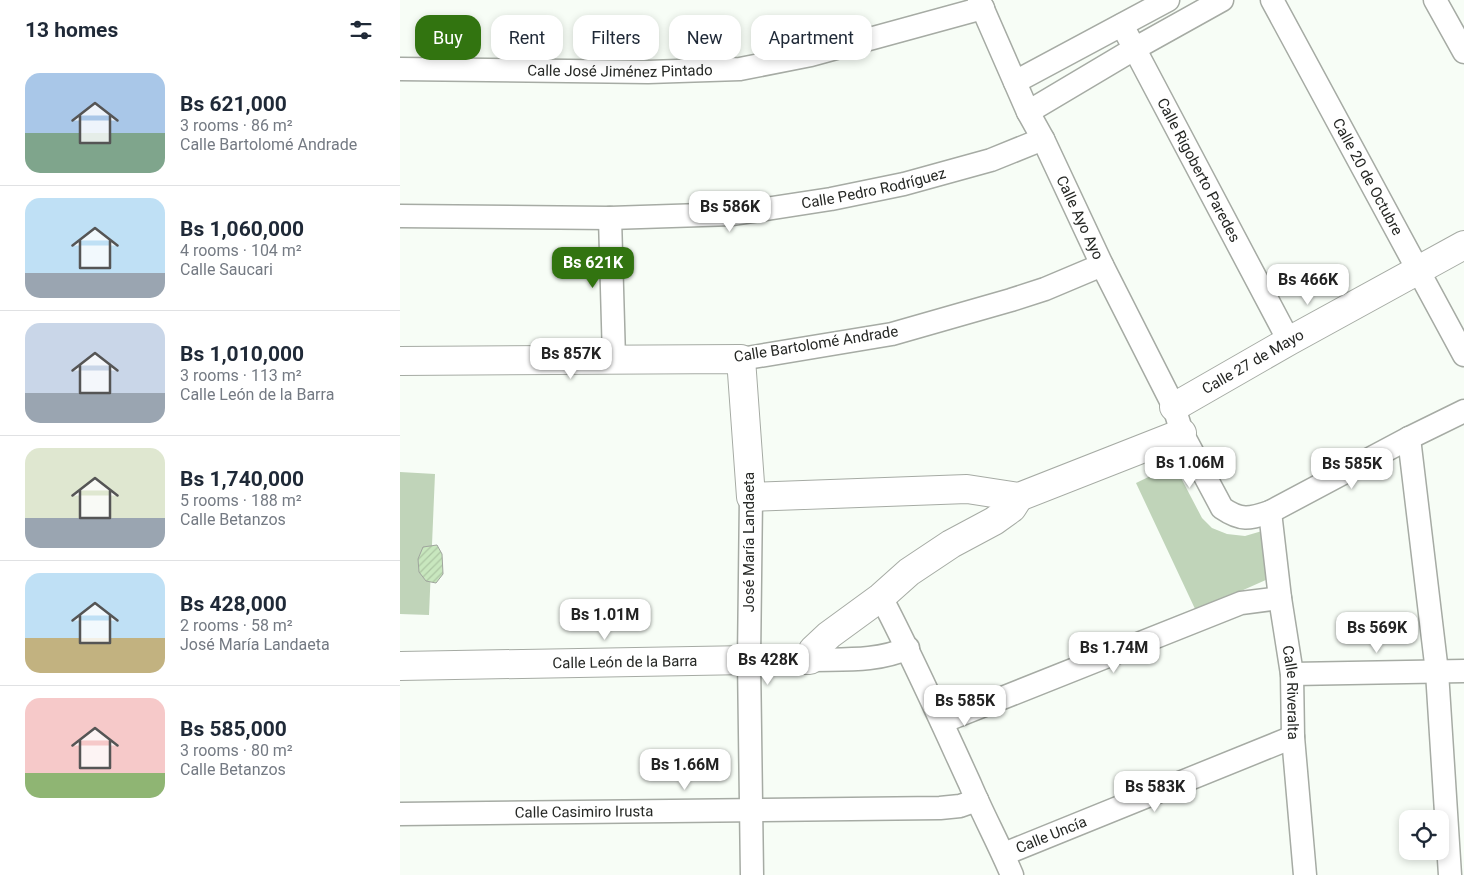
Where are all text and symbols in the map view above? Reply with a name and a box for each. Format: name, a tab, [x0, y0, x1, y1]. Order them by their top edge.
chip: Buy	[415, 15, 481, 60]
chip: Rent	[491, 15, 563, 60]
chip: Filters	[573, 15, 659, 60]
chip: New	[669, 15, 741, 60]
chip: Apartment	[751, 15, 872, 60]
icon: filters	[347, 16, 375, 44]
text: 13 homes	[25, 18, 118, 42]
street label: Calle José Jiménez Pintado	[527, 61, 713, 81]
text: Bs 621,000	[180, 92, 287, 116]
icon: home	[65, 93, 125, 153]
street label: Calle Rigoberto Paredes	[1153, 95, 1244, 245]
street label: Calle 20 de Octubre	[1329, 115, 1407, 238]
text: 3 rooms · 86 m²	[180, 116, 293, 135]
text: Calle Bartolomé Andrade	[180, 135, 357, 154]
street label: Calle Pedro Rodríguez	[800, 164, 948, 212]
street label: Calle Ayo Ayo	[1052, 173, 1107, 263]
pin: Bs 586K	[684, 190, 776, 233]
text: Bs 586K	[700, 197, 760, 216]
text: Bs 1,060,000	[180, 217, 304, 241]
icon: home	[65, 218, 125, 278]
text: 4 rooms · 104 m²	[180, 241, 302, 260]
pin: Bs 621K	[547, 246, 639, 289]
text: Bs 621K	[563, 253, 623, 272]
text: Calle Saucari	[180, 260, 273, 279]
pin: Bs 466K	[1262, 264, 1354, 306]
text: Bs 466K	[1278, 270, 1338, 289]
street label: Calle Bartolomé Andrade	[733, 322, 899, 366]
street label: Calle 27 de Mayo	[1199, 326, 1307, 398]
pin: Bs 857K	[525, 338, 617, 380]
text: Bs 1,010,000	[180, 342, 304, 366]
icon: home	[65, 343, 125, 403]
text: Bs 857K	[541, 344, 601, 363]
text: 3 rooms · 113 m²	[180, 366, 302, 385]
text: Calle León de la Barra	[180, 385, 334, 404]
pin: Bs 1.06M	[1138, 446, 1242, 489]
pin: Bs 585K	[1306, 448, 1398, 490]
text: Bs 1.06M	[1156, 453, 1224, 472]
text: Bs 585K	[1322, 454, 1382, 473]
text: Bs 1,740,000	[180, 467, 304, 491]
icon: home	[65, 468, 125, 528]
street label: José María Landaeta	[740, 472, 758, 612]
text: 5 rooms · 188 m²	[180, 491, 302, 510]
text: Calle Betanzos	[180, 510, 286, 529]
text: Bs 428,000	[180, 592, 287, 616]
icon: home	[65, 593, 125, 653]
pin: Bs 1.01M	[553, 598, 657, 641]
text: Bs 1.01M	[571, 605, 639, 624]
pin: Bs 569K	[1331, 612, 1423, 654]
text: 2 rooms · 58 m²	[180, 616, 293, 635]
text: Bs 569K	[1347, 618, 1407, 637]
pin: Bs 1.74M	[1062, 632, 1166, 674]
text: José María Landaeta	[180, 635, 330, 654]
text: Bs 1.74M	[1080, 638, 1148, 657]
pin: Bs 428K	[722, 644, 814, 686]
street label: Calle Riveralta	[1279, 644, 1302, 740]
text: Bs 428K	[738, 650, 798, 669]
street label: Calle León de la Barra	[552, 652, 698, 672]
pin: Bs 585K	[919, 684, 1011, 727]
text: Bs 585K	[935, 691, 995, 710]
text: Bs 585,000	[180, 717, 287, 741]
icon: home	[65, 718, 125, 778]
text: 3 rooms · 80 m²	[180, 741, 293, 760]
pin: Bs 1.66M	[633, 748, 737, 791]
text: Bs 1.66M	[651, 755, 719, 774]
text: Calle Betanzos	[180, 760, 286, 779]
pin: Bs 583K	[1109, 770, 1201, 813]
text: Bs 583K	[1125, 777, 1185, 796]
street label: Calle Casimiro Irusta	[515, 802, 653, 822]
map controls	[1399, 810, 1449, 860]
button: locate	[1399, 810, 1449, 860]
street label: Calle Uncía	[1013, 812, 1089, 857]

